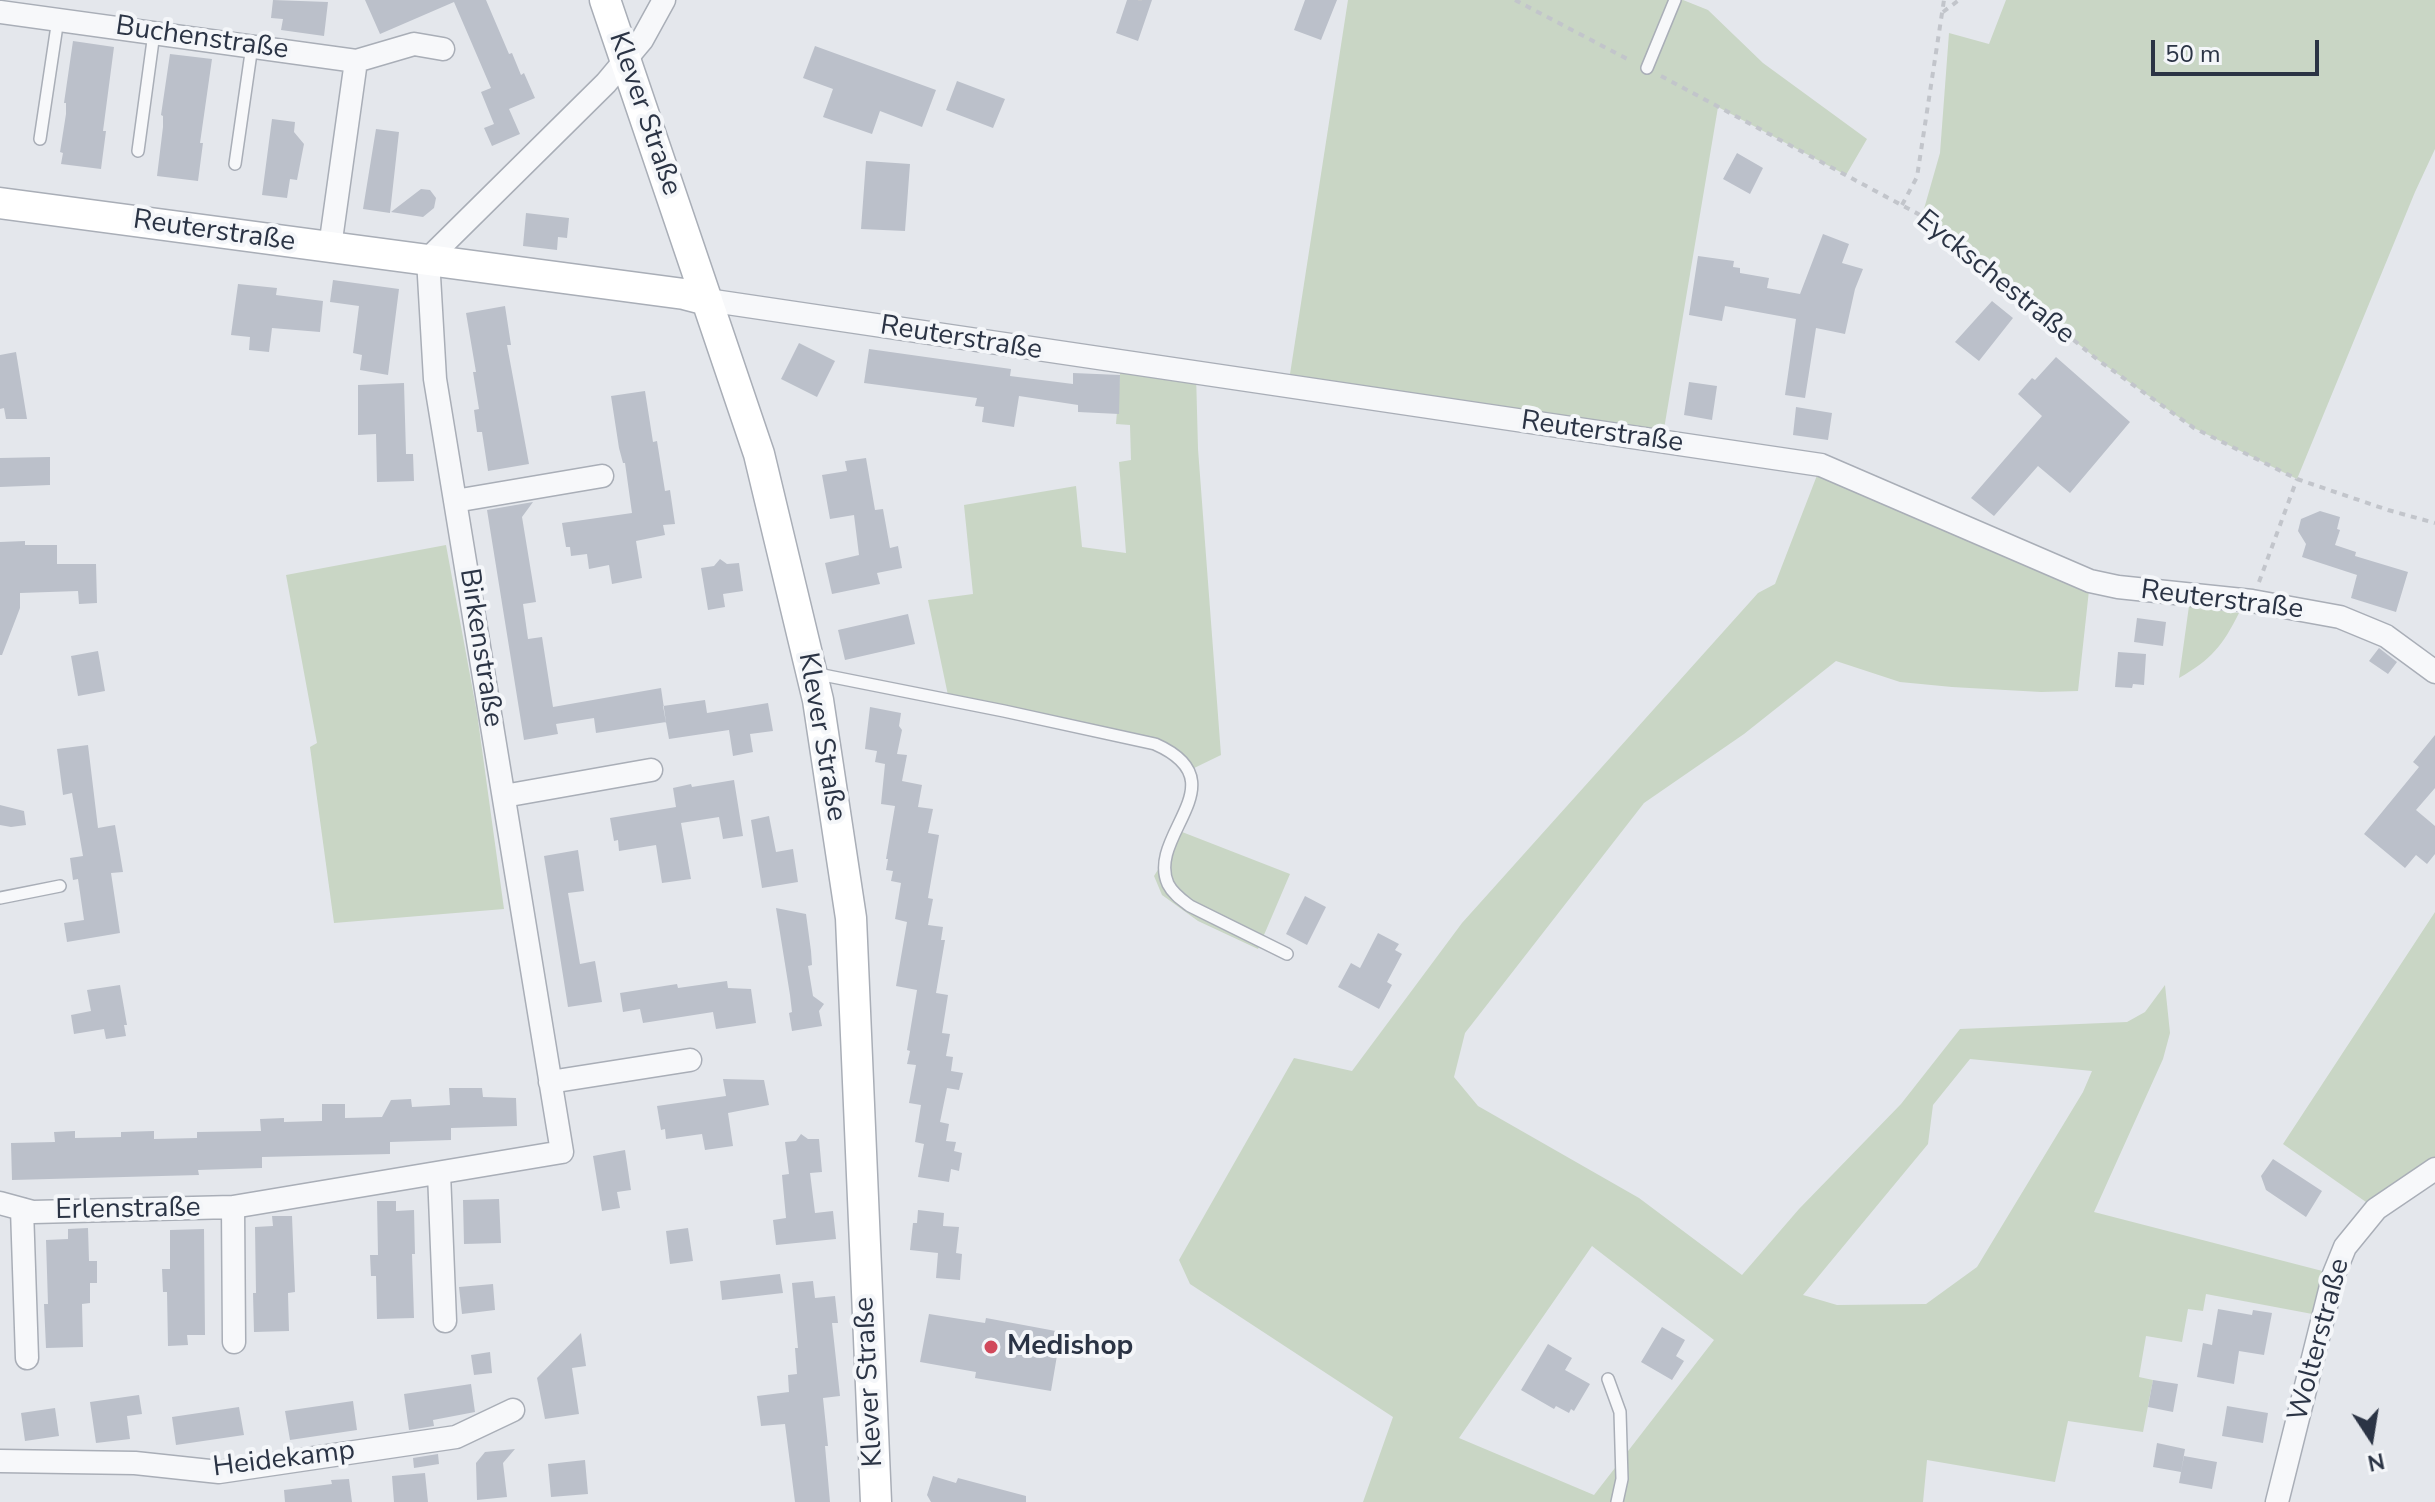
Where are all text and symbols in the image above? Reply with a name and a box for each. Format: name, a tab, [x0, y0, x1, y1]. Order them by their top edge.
street label: Buchenstraße	[113, 10, 291, 68]
scale bar	[2155, 24, 2323, 74]
street label: Klever Straße	[600, 28, 688, 200]
text: 50 m	[2165, 38, 2221, 70]
street label: Reuterstraße	[131, 204, 297, 260]
street label: Eyckschestraße	[1909, 204, 2081, 352]
street label: Reuterstraße	[878, 310, 1044, 368]
street label: Reuterstraße	[1519, 405, 1685, 461]
street label: Birkenstraße	[451, 566, 509, 730]
street label: Reuterstraße	[2139, 574, 2305, 628]
street label: Klever Straße	[790, 650, 852, 824]
street label: Erlenstraße	[55, 1192, 201, 1228]
street label: Wolterstraße	[2282, 1255, 2358, 1425]
street label: Klever Straße	[849, 1296, 891, 1468]
place label: Medishop	[1007, 1330, 1133, 1364]
marker: Medishop	[982, 1338, 1000, 1356]
north arrow	[2331, 1398, 2411, 1478]
street label: Heidekamp	[211, 1435, 357, 1485]
text: N	[2365, 1445, 2387, 1478]

